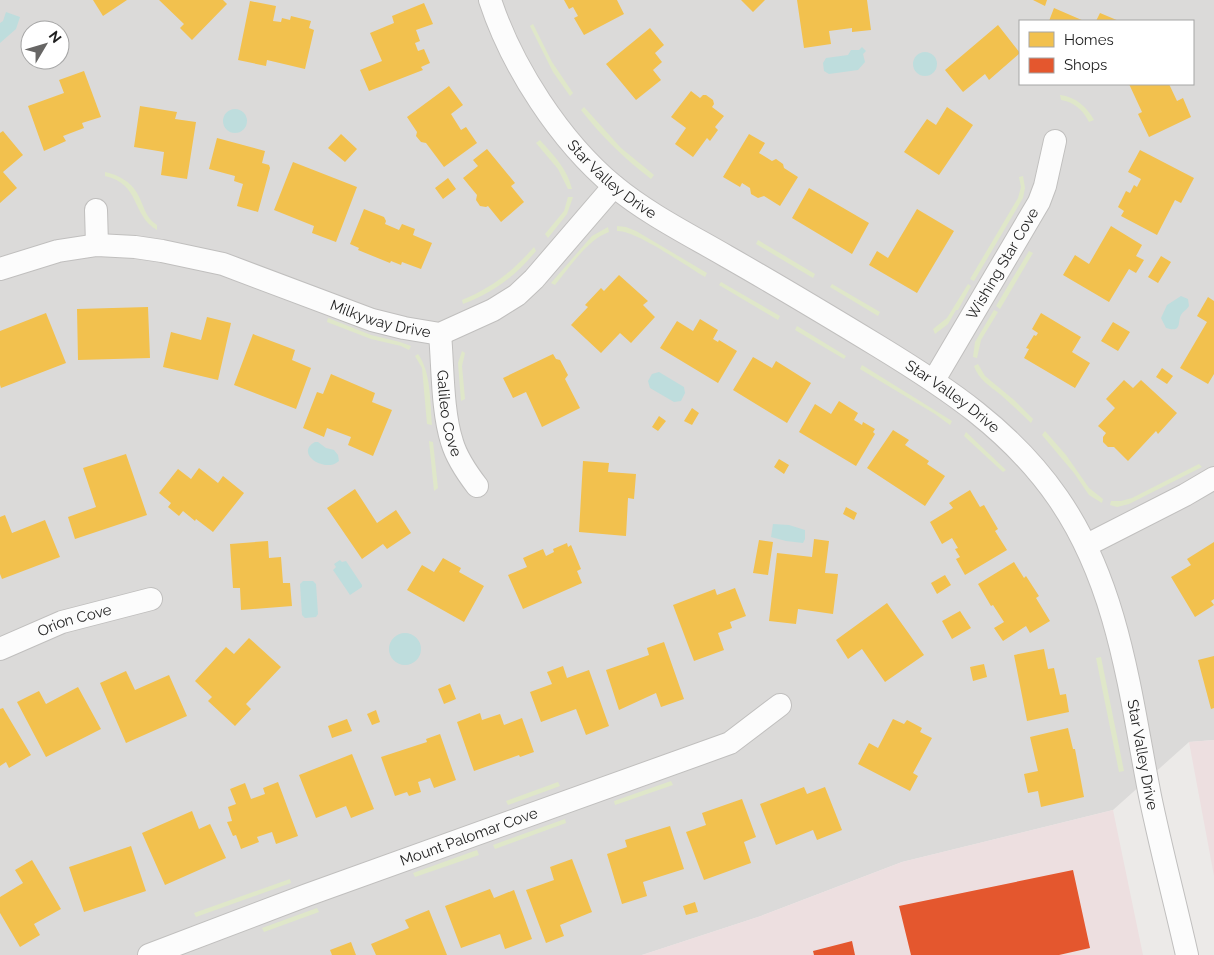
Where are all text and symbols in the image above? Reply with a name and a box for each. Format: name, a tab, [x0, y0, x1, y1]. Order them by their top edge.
north arrow	[20, 20, 70, 70]
legend	[1019, 20, 1194, 85]
text: N	[46, 28, 65, 46]
text: Homes	[1064, 31, 1114, 49]
text: Shops	[1064, 56, 1107, 74]
street label: Star Valley Drive	[563, 136, 660, 223]
street label: Wishing Star Cove	[963, 204, 1043, 323]
street label: Milkyway Drive	[328, 296, 432, 341]
street label: Star Valley Drive	[902, 356, 1003, 437]
street label: Galileo Cove	[433, 370, 466, 460]
street label: Orion Cove	[35, 601, 114, 641]
street label: Star Valley Drive	[1123, 698, 1162, 812]
street label: Mount Palomar Cove	[398, 804, 540, 870]

